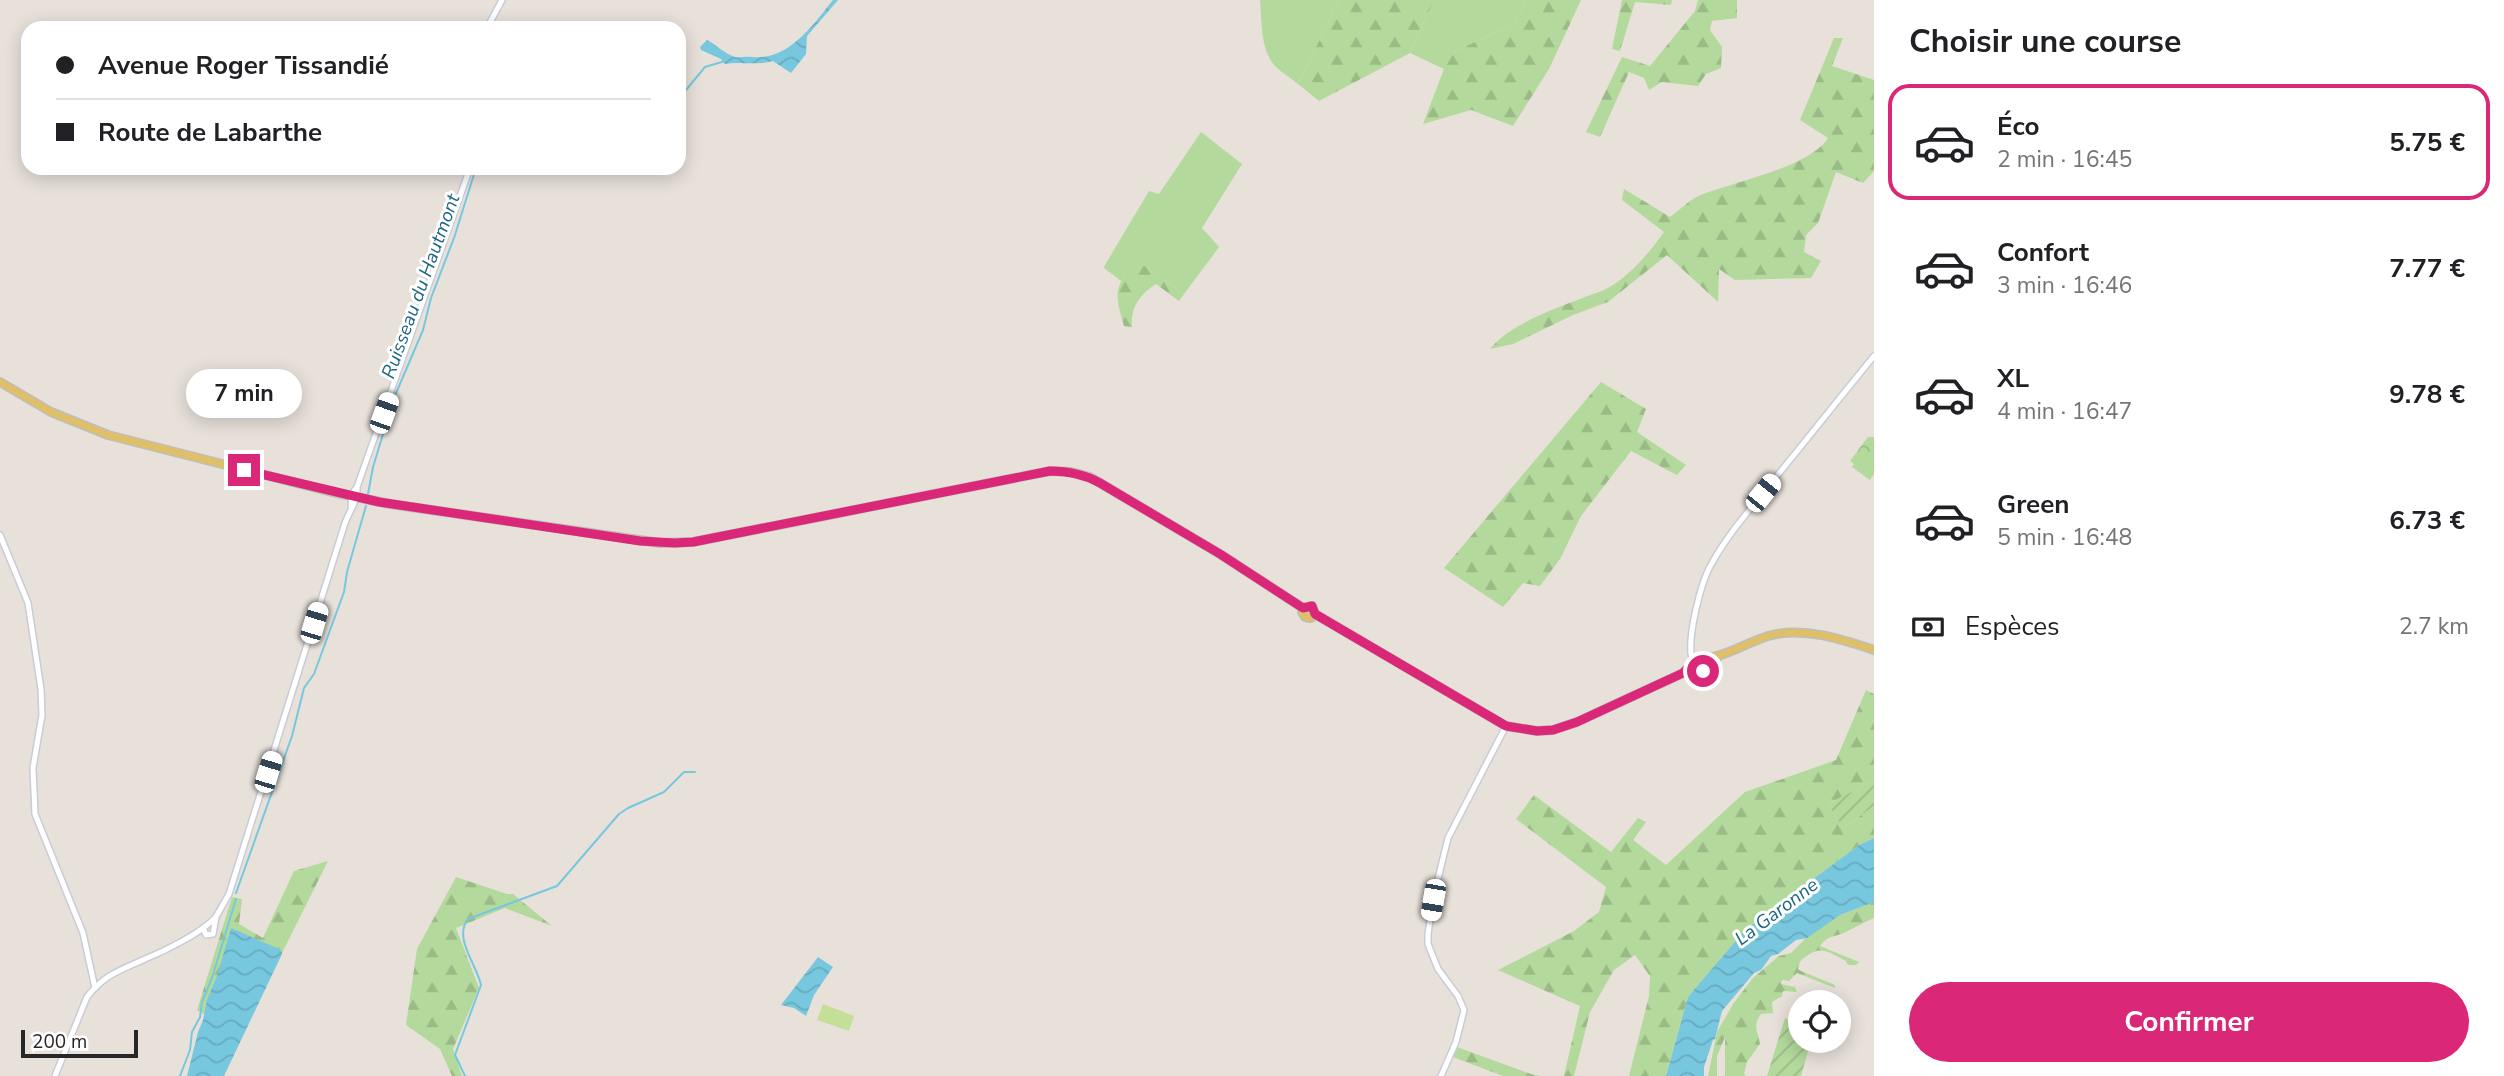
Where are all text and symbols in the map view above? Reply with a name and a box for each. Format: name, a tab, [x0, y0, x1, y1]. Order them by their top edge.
text: Choisir une course	[1909, 20, 2181, 63]
text: Avenue Roger Tissandié	[98, 48, 389, 83]
text: Éco	[1997, 109, 2039, 144]
icon: car	[1913, 111, 1976, 174]
text: Route de Labarthe	[98, 115, 322, 150]
text: 5.75 €	[2389, 125, 2465, 160]
text: 2 min · 16:45	[1997, 144, 2132, 175]
water label: Ruisseau du Hautmont	[375, 189, 467, 382]
text: Confort	[1997, 235, 2089, 270]
icon: car	[1913, 237, 1976, 300]
text: 7.77 €	[2389, 251, 2465, 286]
text: 3 min · 16:46	[1997, 270, 2132, 301]
text: XL	[1997, 361, 2029, 396]
icon: car	[1913, 363, 1976, 426]
callout: 7 min	[186, 368, 302, 418]
text: 9.78 €	[2389, 377, 2465, 412]
text: 7 min	[214, 378, 274, 409]
car	[367, 390, 402, 436]
text: 4 min · 16:47	[1997, 396, 2132, 427]
route end	[228, 454, 260, 486]
car	[1742, 470, 1785, 516]
text: Green	[1997, 487, 2070, 522]
icon: car	[1913, 489, 1976, 552]
text: 6.73 €	[2389, 503, 2465, 538]
text: 5 min · 16:48	[1997, 522, 2132, 553]
car	[298, 600, 331, 646]
icon: cash	[1909, 608, 1947, 646]
text: Espèces	[1965, 609, 2060, 644]
text: 2.7 km	[2399, 611, 2469, 642]
route start	[1687, 655, 1719, 687]
car	[252, 749, 285, 795]
water label: La Garonne	[1730, 872, 1824, 952]
car	[1420, 877, 1447, 923]
button: Confirmer	[1909, 982, 2469, 1062]
map controls	[1788, 990, 1851, 1053]
button: locate	[1788, 990, 1851, 1053]
scale bar	[21, 1027, 138, 1059]
text: 200 m	[32, 1029, 87, 1055]

